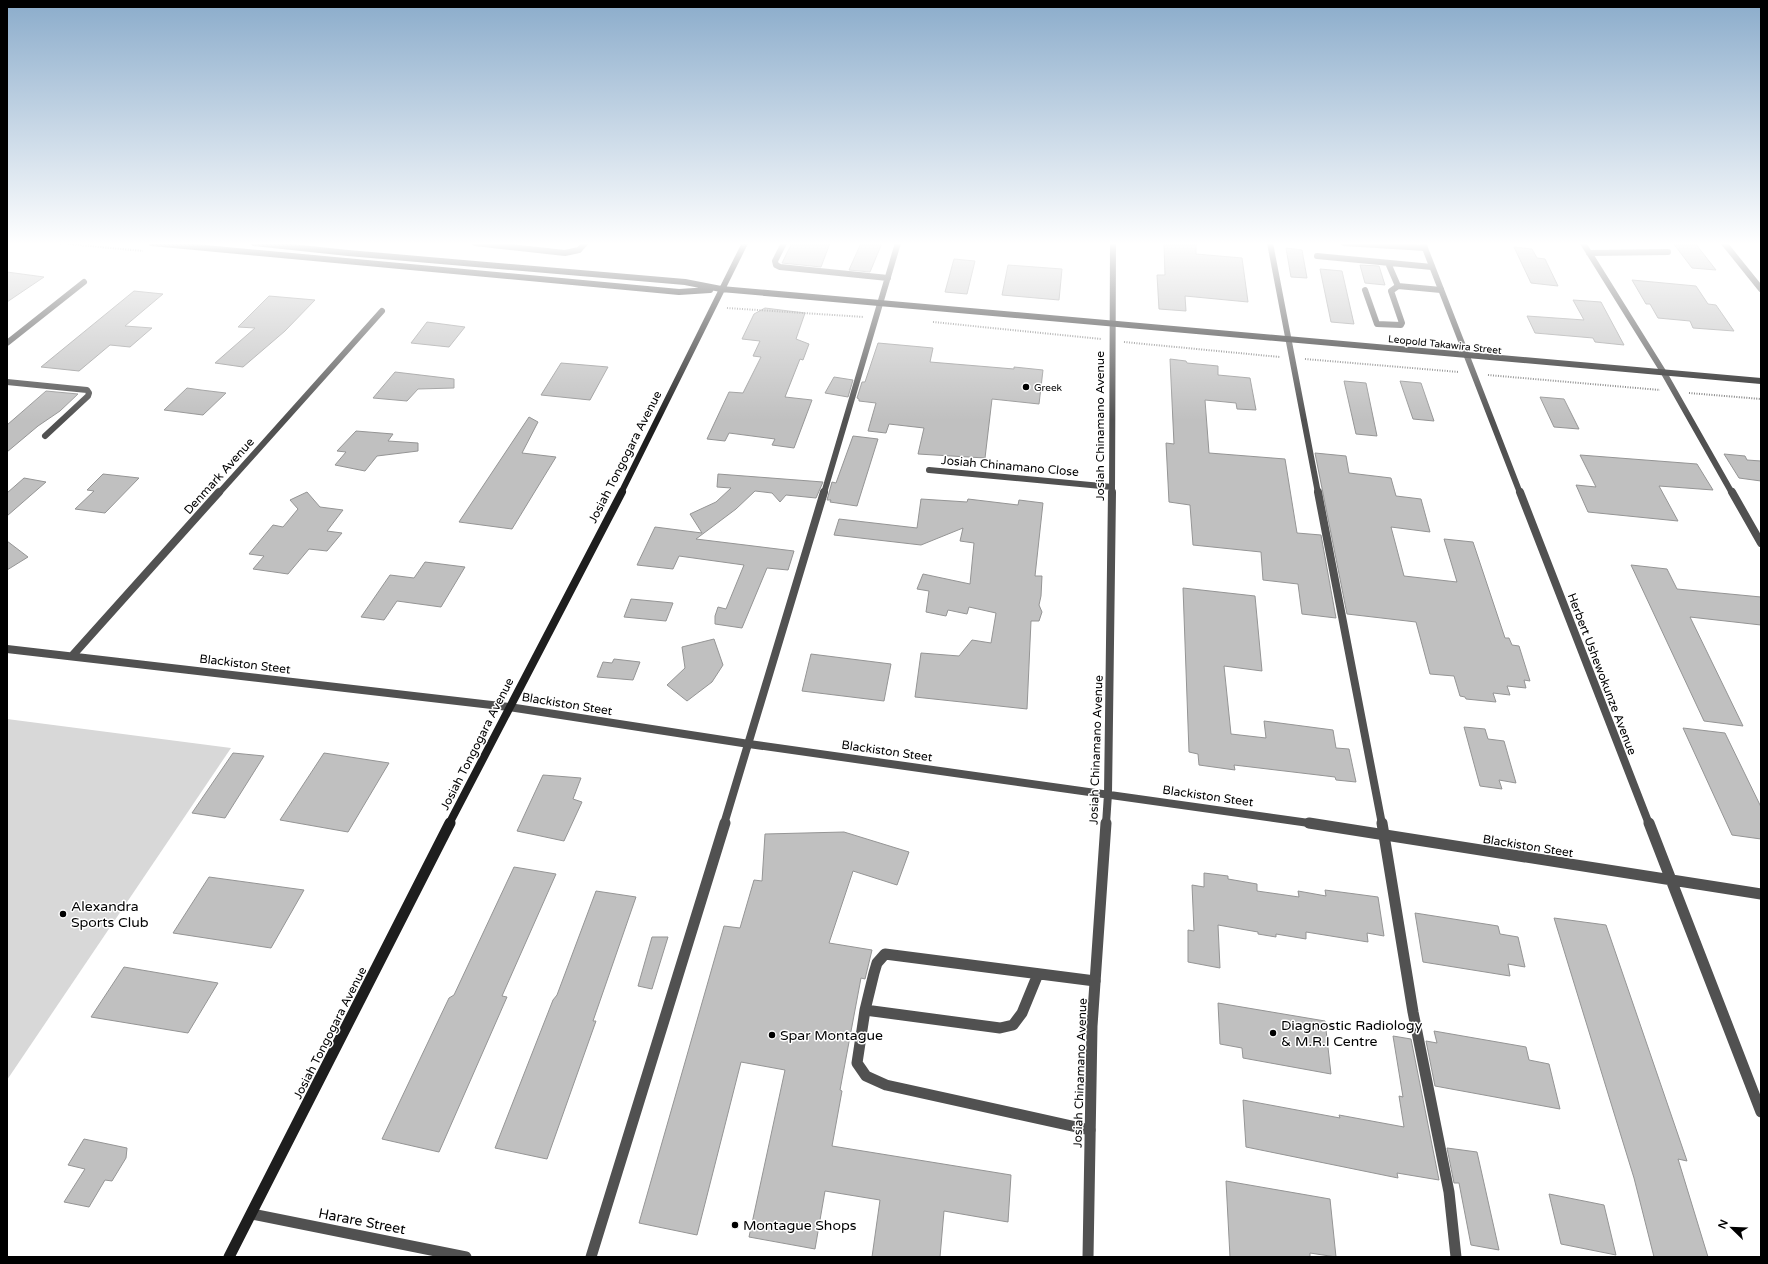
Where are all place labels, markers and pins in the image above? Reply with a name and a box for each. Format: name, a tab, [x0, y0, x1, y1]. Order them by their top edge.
marker: Greek	[1021, 382, 1031, 392]
place label: Greek	[1034, 382, 1063, 394]
place label: Alexandra Sports Club	[71, 898, 149, 931]
marker: Alexandra Sports Club	[58, 909, 68, 919]
place label: Diagnostic Radiology & M.R.I Centre	[1281, 1017, 1423, 1050]
place label: Spar Montague	[780, 1027, 883, 1044]
marker: Diagnostic Radiology & M.R.I Centre	[1268, 1028, 1278, 1038]
marker: Spar Montague	[767, 1030, 777, 1040]
place label: Montague Shops	[743, 1217, 857, 1234]
marker: Montague Shops	[730, 1220, 740, 1230]

